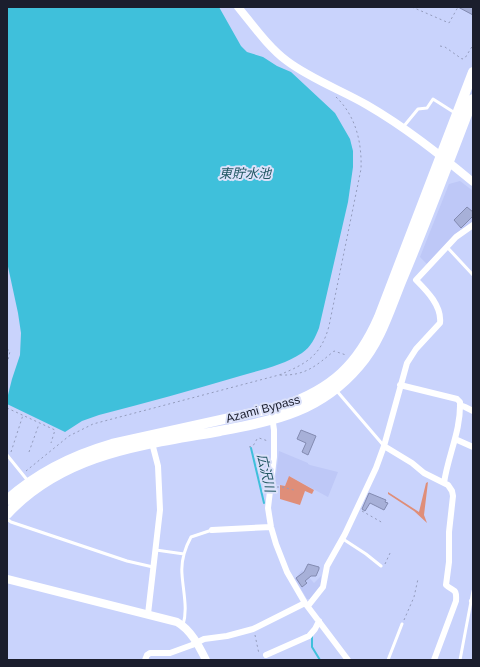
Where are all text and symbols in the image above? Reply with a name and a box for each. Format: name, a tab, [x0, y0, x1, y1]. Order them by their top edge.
water label: 東貯水池	[219, 166, 273, 181]
street label: Azami Bypass	[224, 392, 302, 426]
water label: 広沢川	[254, 452, 278, 496]

